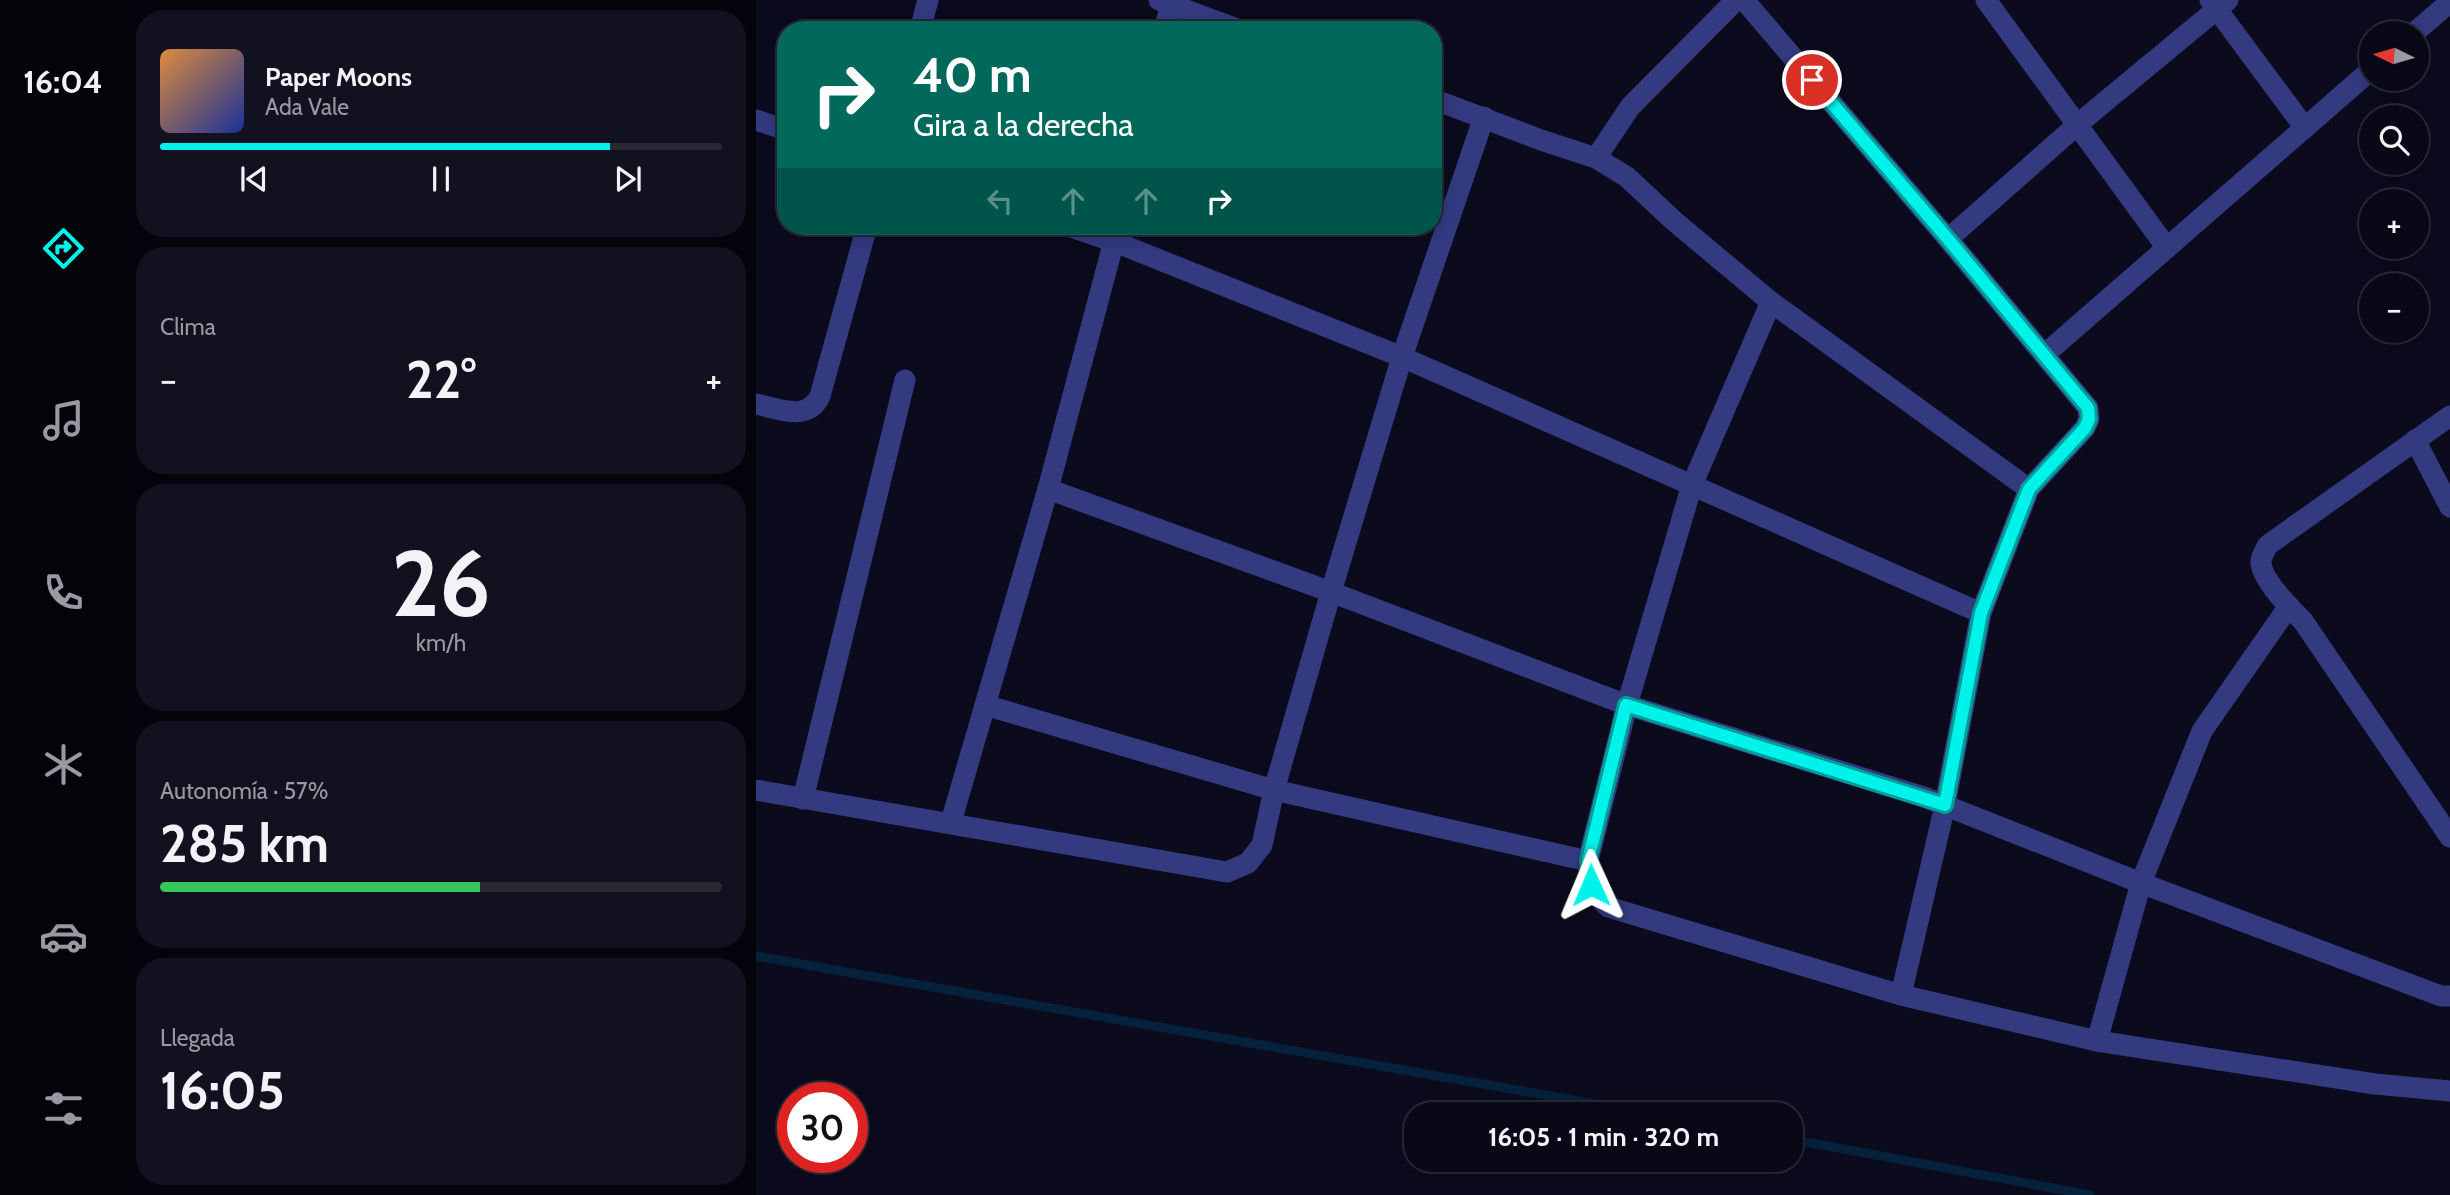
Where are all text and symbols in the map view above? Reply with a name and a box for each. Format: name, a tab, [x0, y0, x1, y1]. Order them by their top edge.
north arrow	[2359, 21, 2429, 91]
map controls	[2359, 21, 2429, 343]
text: 40 m	[913, 45, 1032, 104]
icon: right	[798, 49, 889, 140]
pin	[1782, 50, 1842, 110]
text: Paper Moons	[265, 61, 412, 93]
icon: arrive	[1793, 61, 1831, 99]
text: 16:04	[23, 62, 103, 101]
text: Ada Vale	[265, 93, 349, 121]
text: Gira a la derecha	[913, 105, 1134, 144]
button: search	[2359, 105, 2429, 175]
icon: previous	[235, 160, 273, 198]
icon: pause	[422, 160, 460, 198]
icon: next	[609, 160, 647, 198]
icon: left	[981, 182, 1019, 220]
icon: ahead	[1054, 182, 1092, 220]
icon: ahead	[1127, 182, 1165, 220]
icon: right	[1200, 182, 1238, 220]
button: +	[2359, 189, 2429, 259]
icon: directions	[39, 224, 88, 273]
button: −	[2359, 273, 2429, 343]
text: Clima	[160, 313, 216, 341]
text: 22°	[406, 348, 476, 411]
text: −	[160, 356, 177, 403]
text: +	[705, 356, 722, 403]
icon: music	[39, 396, 88, 445]
text: 26	[391, 528, 491, 639]
icon: phone	[39, 568, 88, 617]
text: km/h	[416, 629, 466, 657]
icon: climate	[39, 740, 88, 789]
text: Autonomía · 57%	[160, 777, 328, 805]
text: 285 km	[160, 812, 329, 875]
position arrow	[1554, 848, 1628, 922]
icon: car	[39, 912, 88, 961]
text: Llegada	[160, 1024, 235, 1052]
text: 16:05	[160, 1059, 285, 1122]
speed limit sign: 30	[777, 1082, 868, 1173]
icon: filters	[39, 1084, 88, 1133]
text: 16:05 · 1 min · 320 m	[1488, 1121, 1719, 1153]

